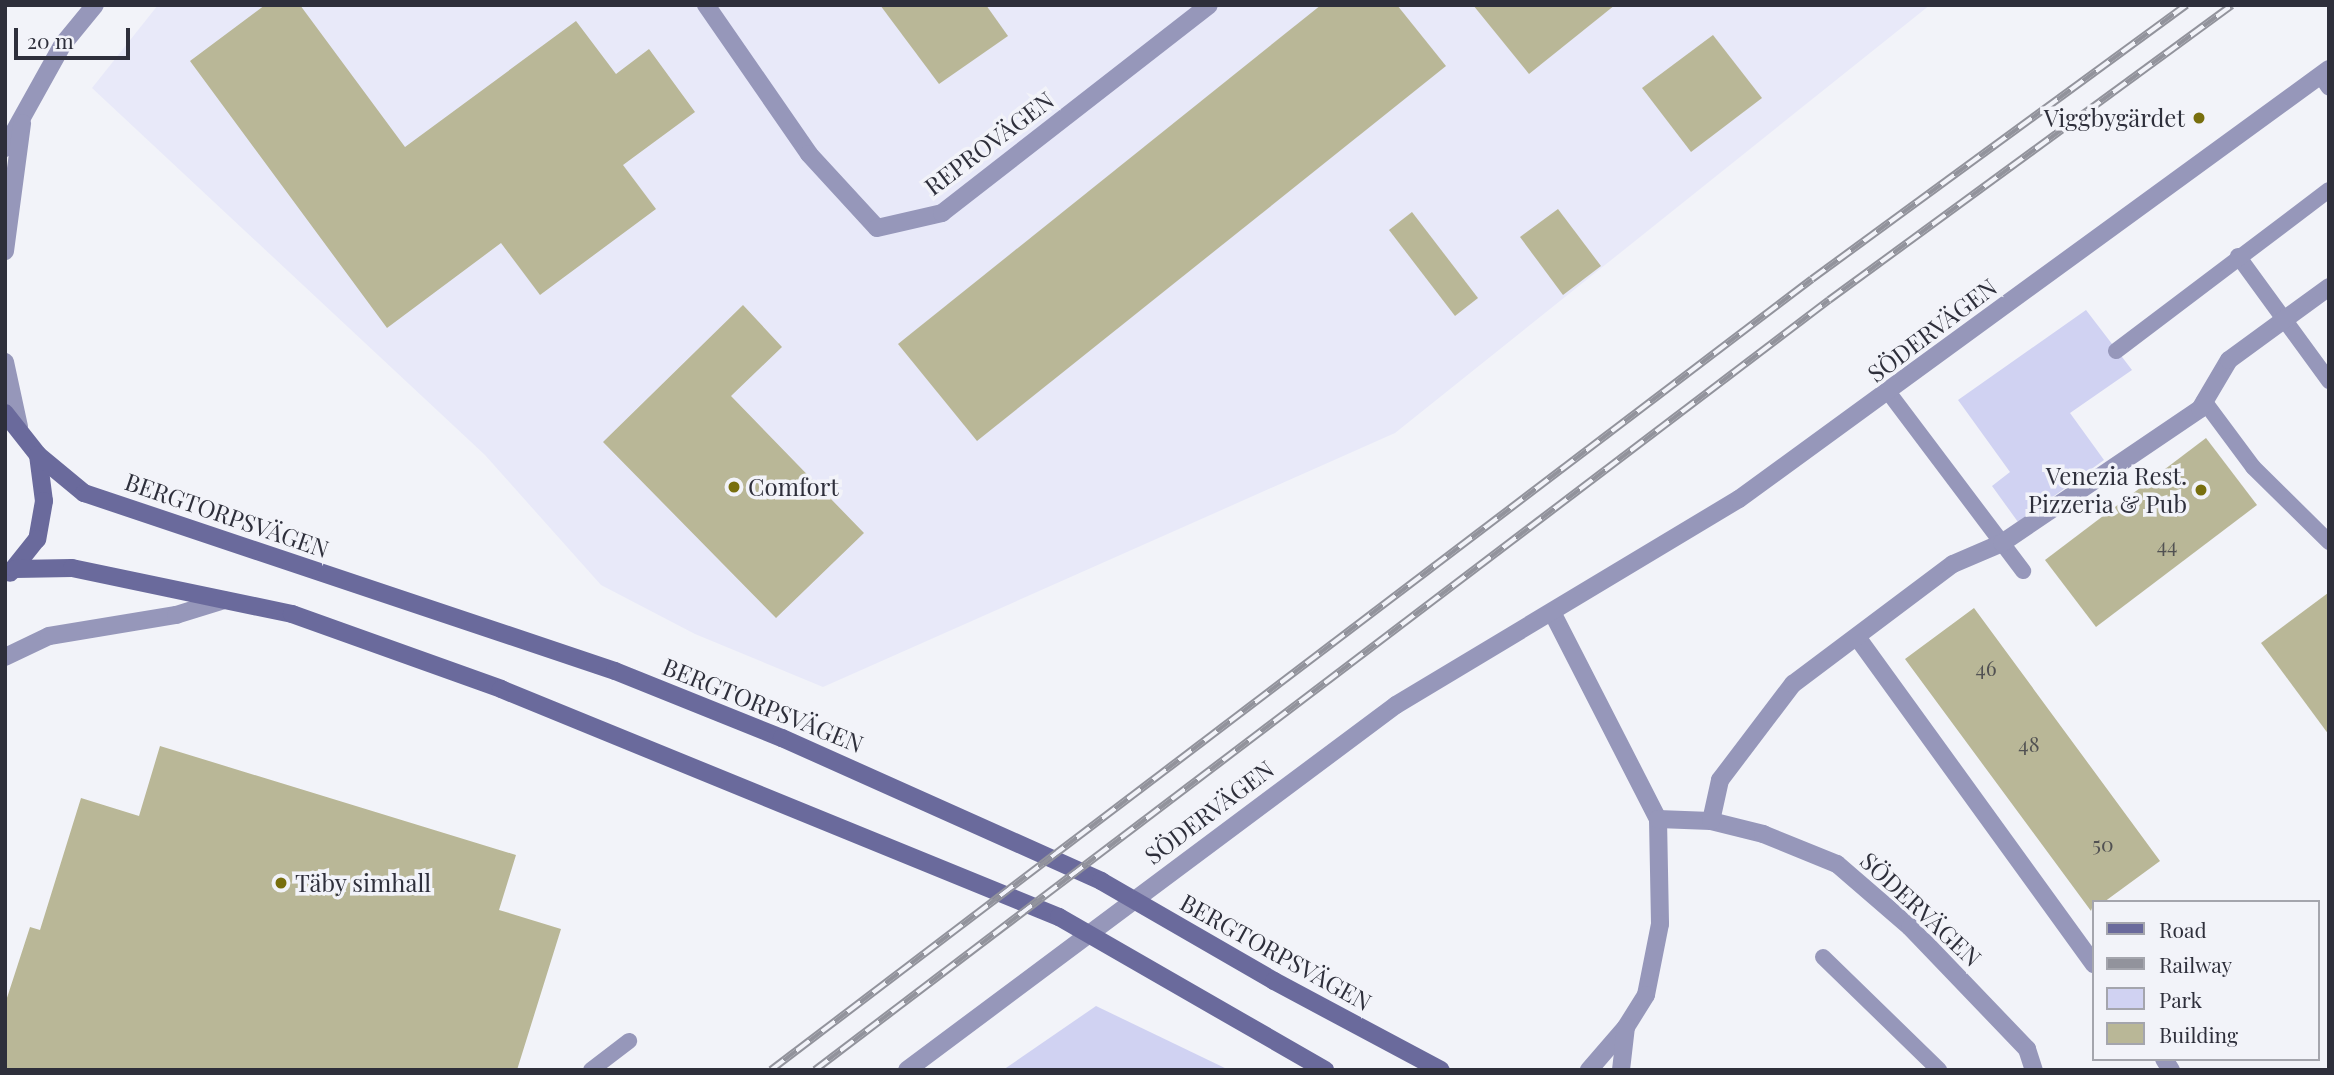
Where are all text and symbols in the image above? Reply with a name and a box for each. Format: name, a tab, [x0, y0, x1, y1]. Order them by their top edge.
scale bar	[18, 14, 133, 58]
text: 20 m	[27, 26, 74, 54]
street label: REPROVÄGEN	[919, 85, 1059, 201]
place label: Viggbygärdet	[2044, 104, 2185, 132]
marker: Viggbygärdet	[2191, 110, 2207, 126]
street label: SÖDERVÄGEN	[1862, 272, 2002, 388]
place label: Venezia Rest. Pizzeria & Pub	[2028, 462, 2187, 518]
street label: BERGTORPSVÄGEN	[121, 467, 333, 563]
place label: Comfort	[748, 473, 839, 501]
marker: Comfort	[726, 479, 742, 495]
marker: Venezia Rest. Pizzeria & Pub	[2193, 482, 2209, 498]
house number: 44	[2157, 531, 2177, 557]
street label: BERGTORPSVÄGEN	[659, 652, 867, 758]
house number: 46	[1975, 654, 1997, 680]
house number: 48	[2018, 730, 2040, 756]
street label: SÖDERVÄGEN	[1139, 754, 1279, 870]
house number: 50	[2092, 830, 2114, 856]
street label: SÖDERVÄGEN	[1855, 846, 1987, 972]
place label: Täby simhall	[295, 869, 432, 897]
marker: Täby simhall	[273, 875, 289, 891]
street label: BERGTORPSVÄGEN	[1176, 888, 1376, 1016]
legend	[2092, 900, 2320, 1061]
text: Road	[2159, 915, 2207, 943]
text: Railway	[2159, 950, 2232, 978]
text: Park	[2159, 985, 2202, 1013]
text: Building	[2159, 1020, 2238, 1048]

